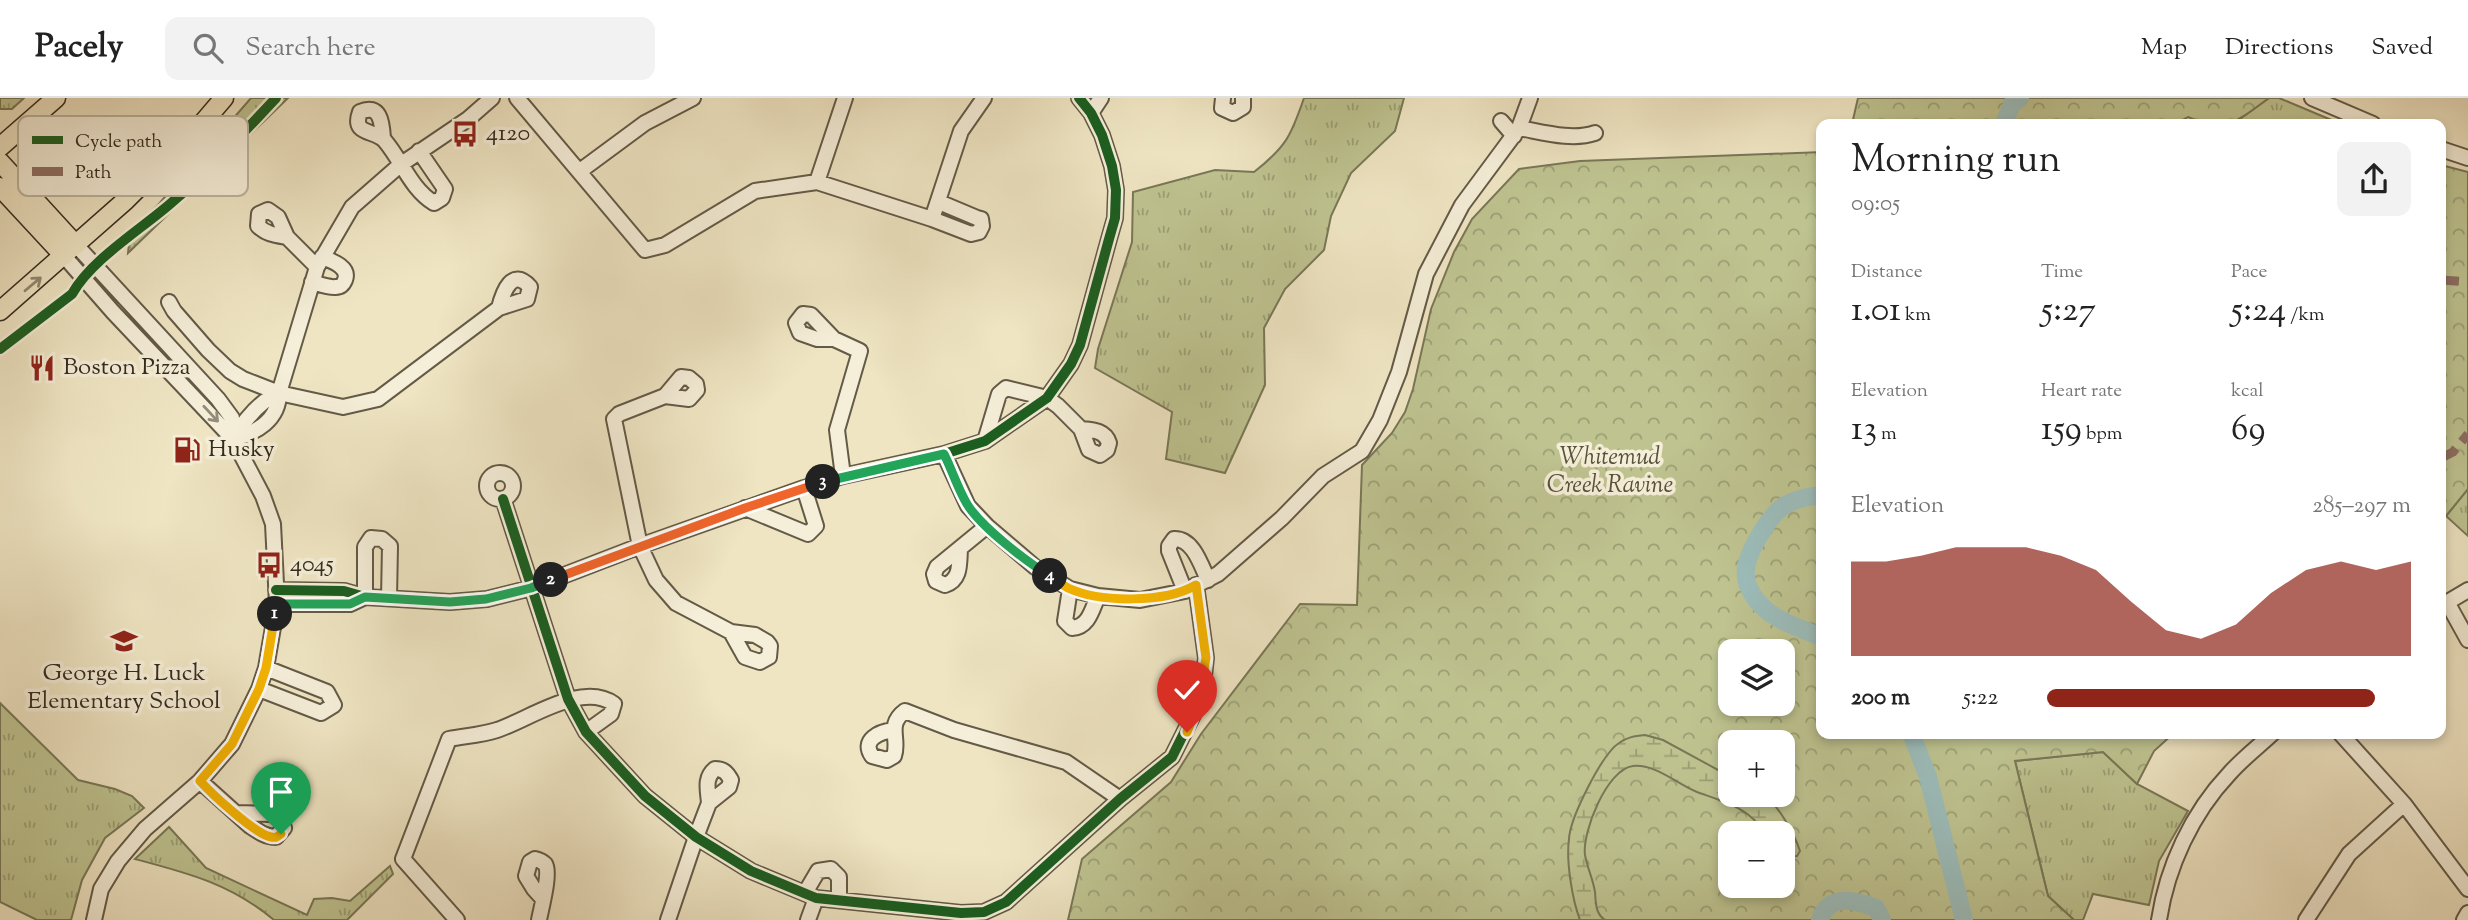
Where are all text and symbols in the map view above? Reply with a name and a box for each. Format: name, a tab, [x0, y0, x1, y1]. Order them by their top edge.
search box	[165, 17, 655, 80]
text: Pacely	[35, 24, 123, 72]
icon: search	[189, 29, 227, 67]
text: Search here	[245, 30, 376, 67]
text: Map	[2141, 31, 2187, 65]
text: Directions	[2225, 31, 2333, 65]
text: Saved	[2371, 31, 2433, 65]
legend	[18, 116, 248, 196]
place label: 4120	[486, 117, 530, 151]
bus stop icon: 4120	[450, 119, 480, 149]
text: Cycle path	[75, 129, 162, 156]
text: Morning run	[1851, 135, 2061, 189]
button: share	[2337, 142, 2411, 216]
text: Path	[75, 160, 112, 187]
text: 09:05	[1851, 188, 1900, 221]
text: Distance	[1851, 259, 1923, 286]
text: Time	[2041, 259, 2083, 286]
text: Pace	[2231, 259, 2267, 286]
one-way arrow	[23, 276, 41, 292]
text: 1.01	[1851, 286, 1901, 337]
text: 5:27	[2041, 286, 2096, 337]
text: 5:24	[2231, 286, 2286, 337]
text: km	[1901, 302, 1931, 329]
text: /km	[2286, 302, 2325, 329]
place label: Boston Pizza	[63, 351, 191, 385]
restaurant icon: Boston Pizza	[27, 353, 57, 383]
text: Elevation	[1851, 378, 1928, 405]
text: Heart rate	[2041, 378, 2122, 405]
text: kcal	[2231, 378, 2264, 405]
one-way arrow	[203, 405, 219, 423]
text: 13	[1851, 405, 1877, 456]
text: 159	[2041, 405, 2082, 456]
text: 69	[2231, 405, 2265, 456]
text: m	[1877, 421, 1897, 448]
text: bpm	[2082, 421, 2122, 448]
place label: Husky	[208, 433, 275, 467]
fuel station icon: Husky	[172, 435, 202, 465]
park label: Whitemud Creek Ravine	[1547, 441, 1673, 503]
pin: 3	[806, 464, 840, 500]
text: 3	[819, 468, 826, 495]
text: Elevation	[1851, 490, 1944, 523]
text: 285–297 m	[2312, 490, 2411, 523]
place label: 4045	[290, 548, 334, 582]
bus stop icon: 4045	[254, 550, 284, 580]
pin: 4	[1032, 559, 1068, 594]
pin: 2	[534, 562, 568, 598]
text: 4	[1045, 562, 1054, 589]
text: 2	[546, 566, 555, 593]
pin: 1	[258, 596, 292, 632]
text: 1	[271, 600, 278, 627]
school or university icon: George H. Luck Elementary School	[109, 626, 139, 656]
map controls	[1718, 639, 1795, 898]
button: layers	[1718, 639, 1795, 716]
place label: George H. Luck Elementary School	[27, 657, 221, 719]
pin	[1157, 660, 1217, 732]
icon: check	[1168, 671, 1206, 709]
text: 200 m	[1851, 682, 1910, 715]
text: 5:22	[1963, 682, 1998, 715]
button: +	[1718, 730, 1795, 807]
pin	[251, 762, 311, 834]
icon: arrive	[262, 773, 300, 811]
button: −	[1718, 821, 1795, 898]

